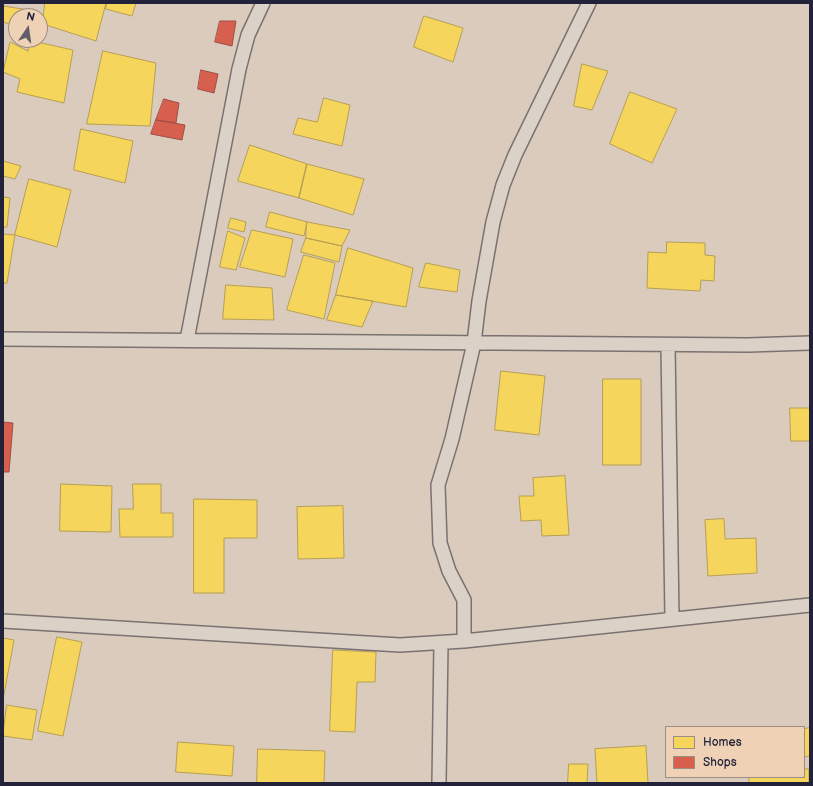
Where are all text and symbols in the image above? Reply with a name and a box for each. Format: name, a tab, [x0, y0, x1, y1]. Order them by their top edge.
north arrow	[8, 8, 48, 48]
text: N	[25, 10, 36, 24]
legend	[665, 726, 805, 778]
text: Homes	[703, 735, 742, 750]
text: Shops	[703, 755, 737, 770]

